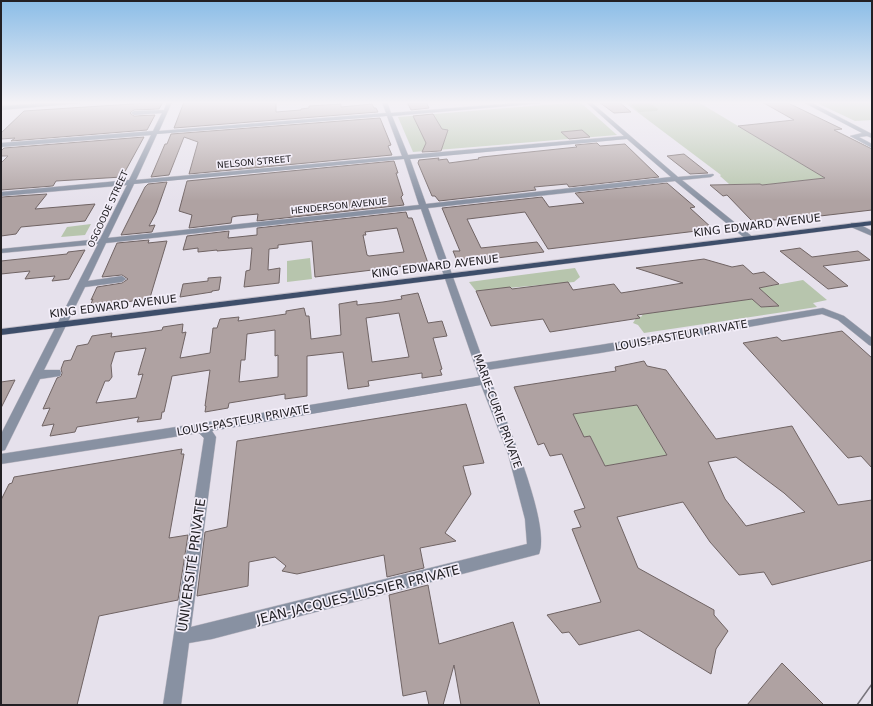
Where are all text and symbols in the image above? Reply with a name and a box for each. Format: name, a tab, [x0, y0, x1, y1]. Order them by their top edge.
street label: NELSON STREET	[217, 154, 292, 170]
street label: OSGOODE STREET	[86, 168, 130, 249]
street label: HENDERSON AVENUE	[290, 196, 388, 216]
street label: KING EDWARD AVENUE	[693, 211, 821, 240]
street label: KING EDWARD AVENUE	[371, 252, 499, 281]
street label: KING EDWARD AVENUE	[49, 292, 177, 321]
street label: LOUIS-PASTEUR PRIVATE	[614, 317, 749, 354]
street label: MARIE-CURIE PRIVATE	[471, 352, 524, 470]
street label: LOUIS-PASTEUR PRIVATE	[176, 402, 311, 439]
street label: UNIVERSITÉ PRIVATE	[175, 497, 208, 633]
street label: JEAN-JACQUES-LUSSIER PRIVATE	[254, 562, 461, 627]

